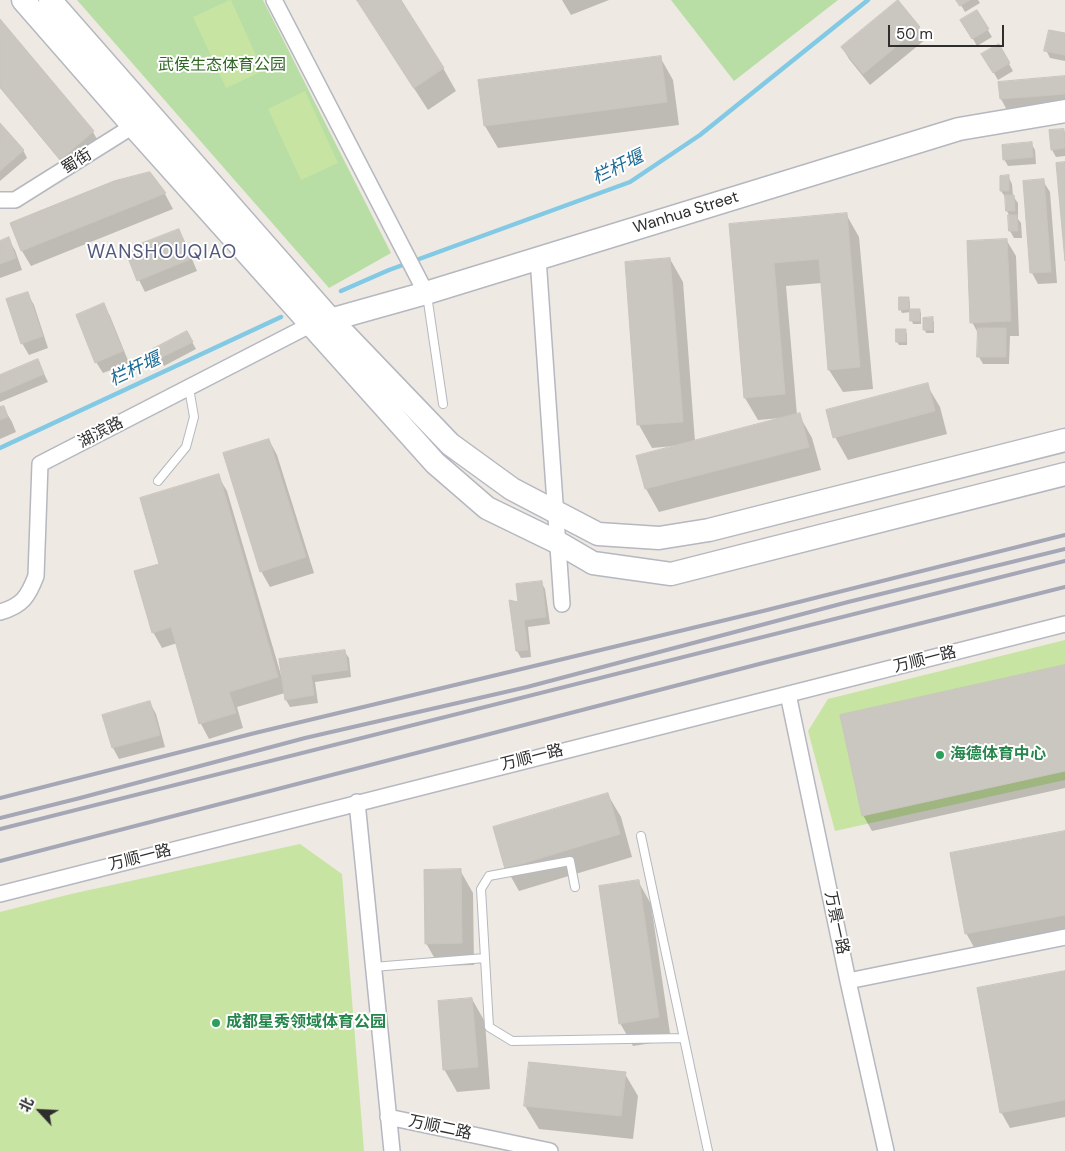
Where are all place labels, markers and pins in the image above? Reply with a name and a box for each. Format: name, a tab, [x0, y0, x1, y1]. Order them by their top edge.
place label: 海德体育中心	[950, 745, 1046, 765]
marker: 海德体育中心	[934, 749, 946, 761]
place label: 成都星秀领域体育公园	[226, 1013, 386, 1033]
marker: 成都星秀领域体育公园	[210, 1017, 222, 1029]

